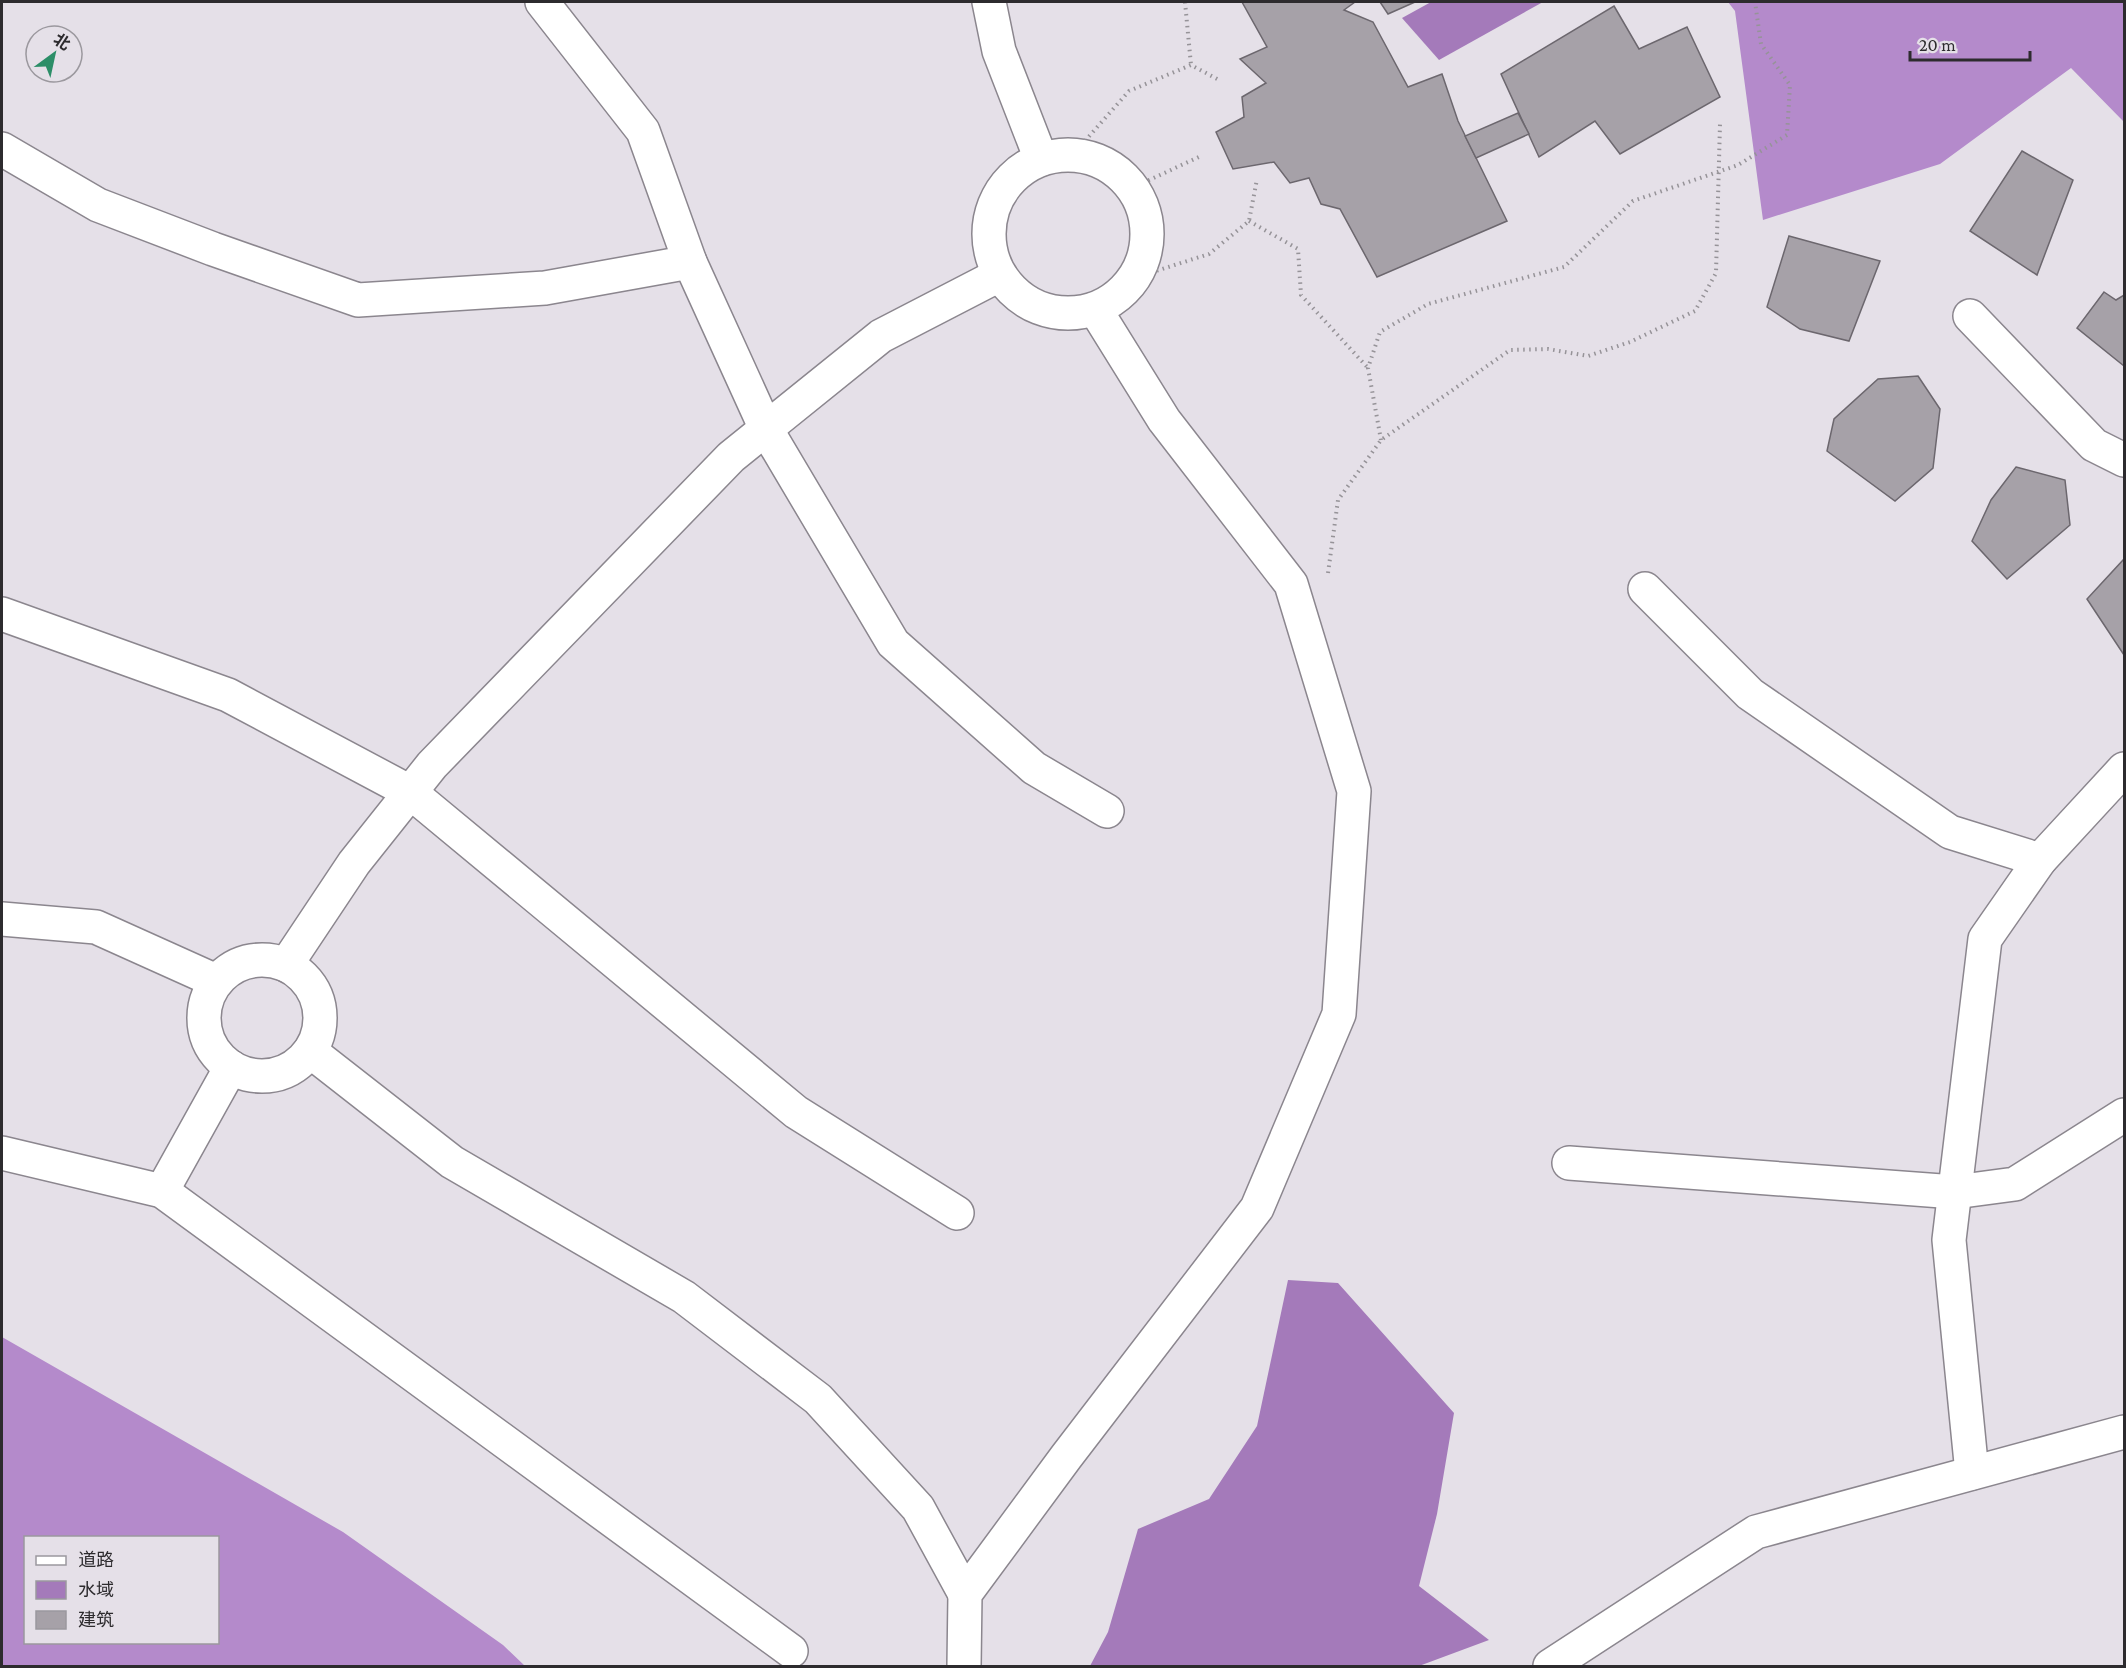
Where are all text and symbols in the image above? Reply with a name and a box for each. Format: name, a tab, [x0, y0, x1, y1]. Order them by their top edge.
north arrow	[24, 24, 84, 84]
scale bar	[1910, 24, 2030, 62]
text: 北	[51, 30, 73, 53]
text: 20 m	[1919, 35, 1956, 55]
legend	[24, 1536, 219, 1644]
text: 道路	[78, 1550, 114, 1570]
text: 水域	[78, 1580, 114, 1600]
text: 建筑	[78, 1610, 114, 1630]

